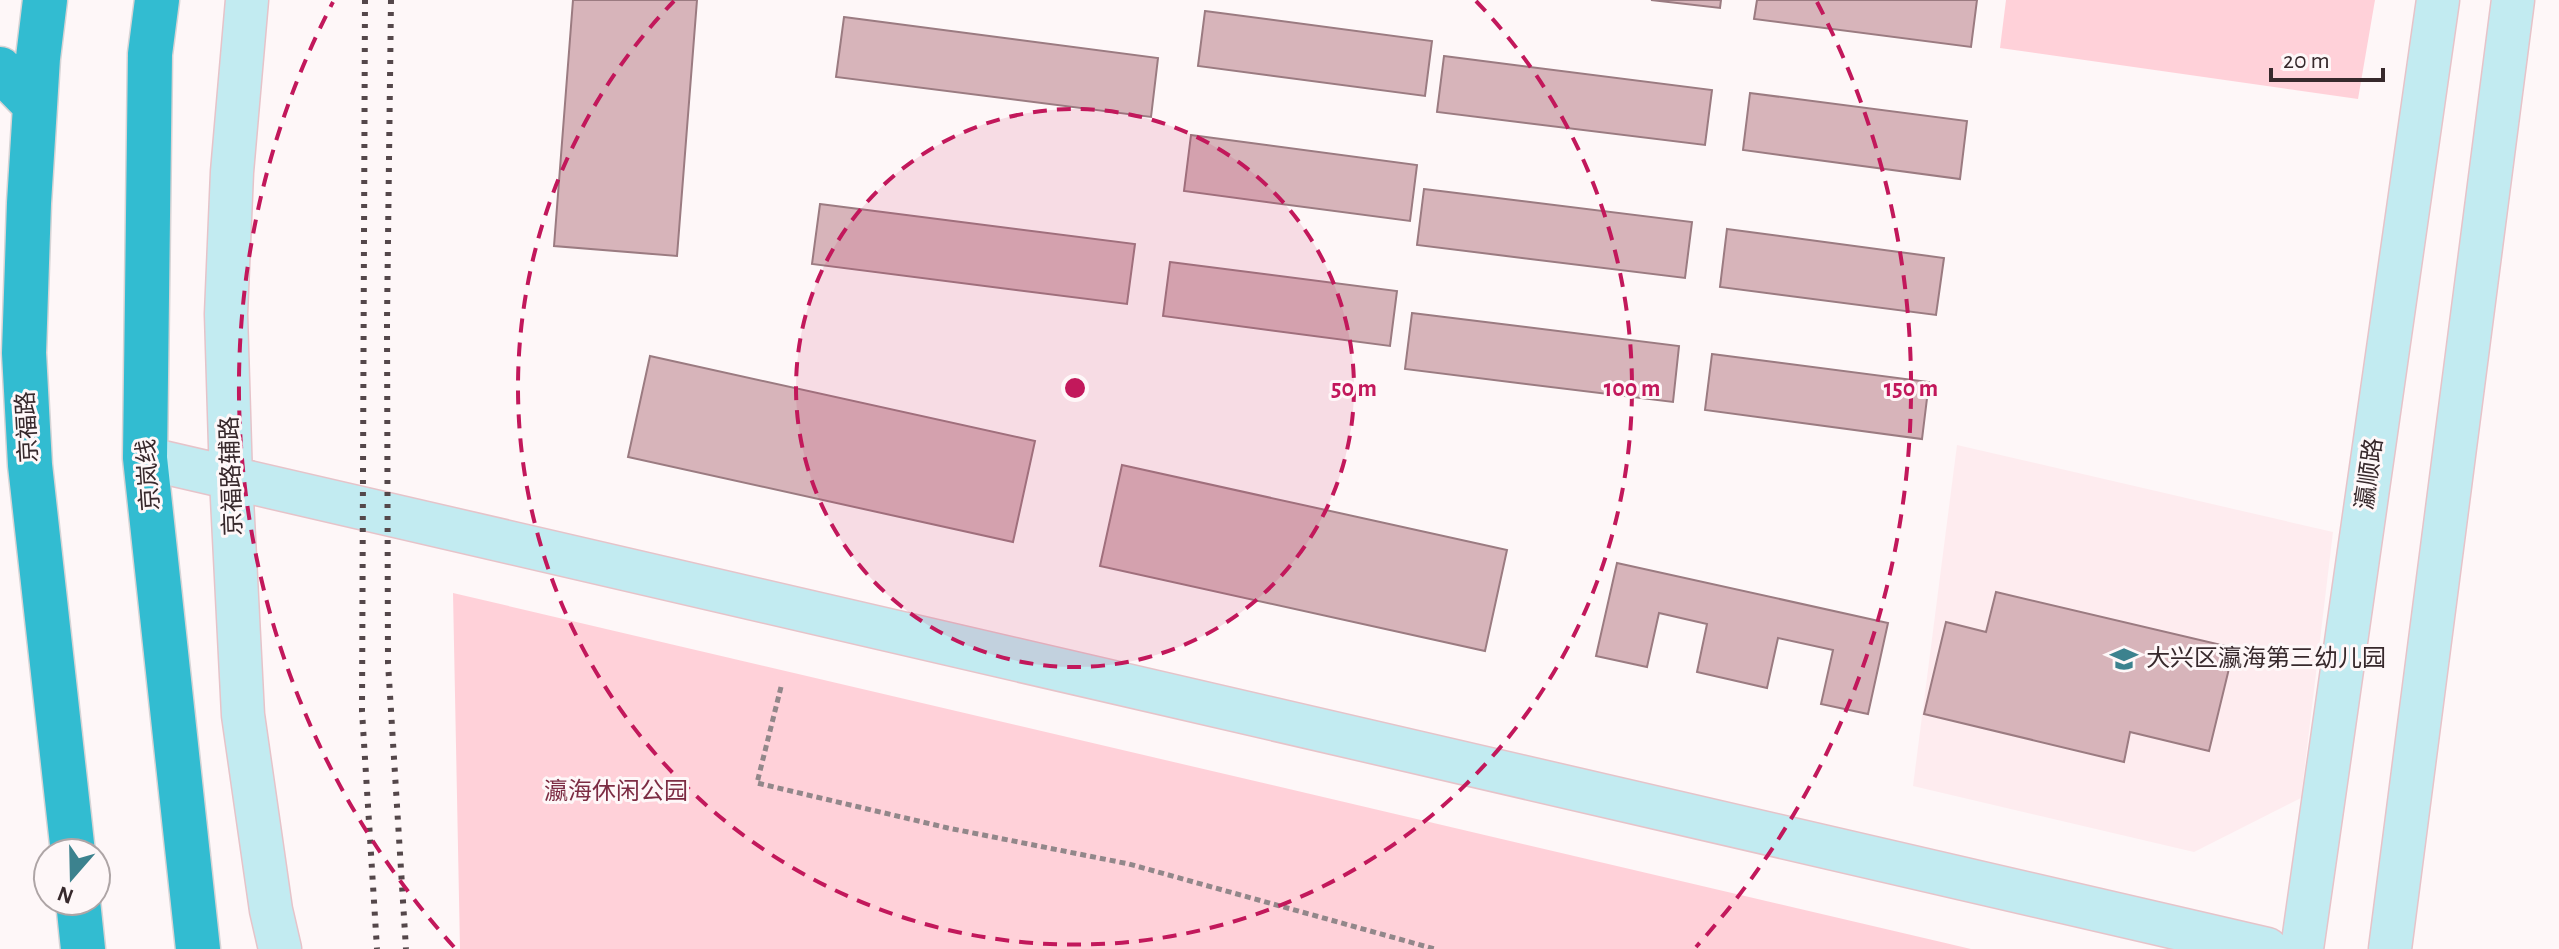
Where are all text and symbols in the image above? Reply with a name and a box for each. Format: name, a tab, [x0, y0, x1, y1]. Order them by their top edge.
scale bar	[2271, 32, 2383, 82]
text: 20 m	[2283, 49, 2330, 73]
centre of rings	[1061, 374, 1089, 402]
text: 50 m	[1331, 377, 1377, 401]
text: 100 m	[1604, 377, 1660, 401]
text: 150 m	[1884, 377, 1938, 401]
street label: 京福路	[12, 390, 42, 464]
street label: 京福路辅路	[216, 416, 246, 536]
street label: 瀛顺路	[2351, 436, 2387, 511]
street label: 京岚线	[133, 438, 163, 512]
school or university icon: 大兴区瀛海第三幼儿园	[2109, 644, 2139, 674]
place label: 大兴区瀛海第三幼儿园	[2146, 645, 2386, 671]
park label: 瀛海休闲公园	[544, 778, 688, 804]
north arrow	[32, 837, 112, 917]
text: N	[55, 882, 76, 908]

